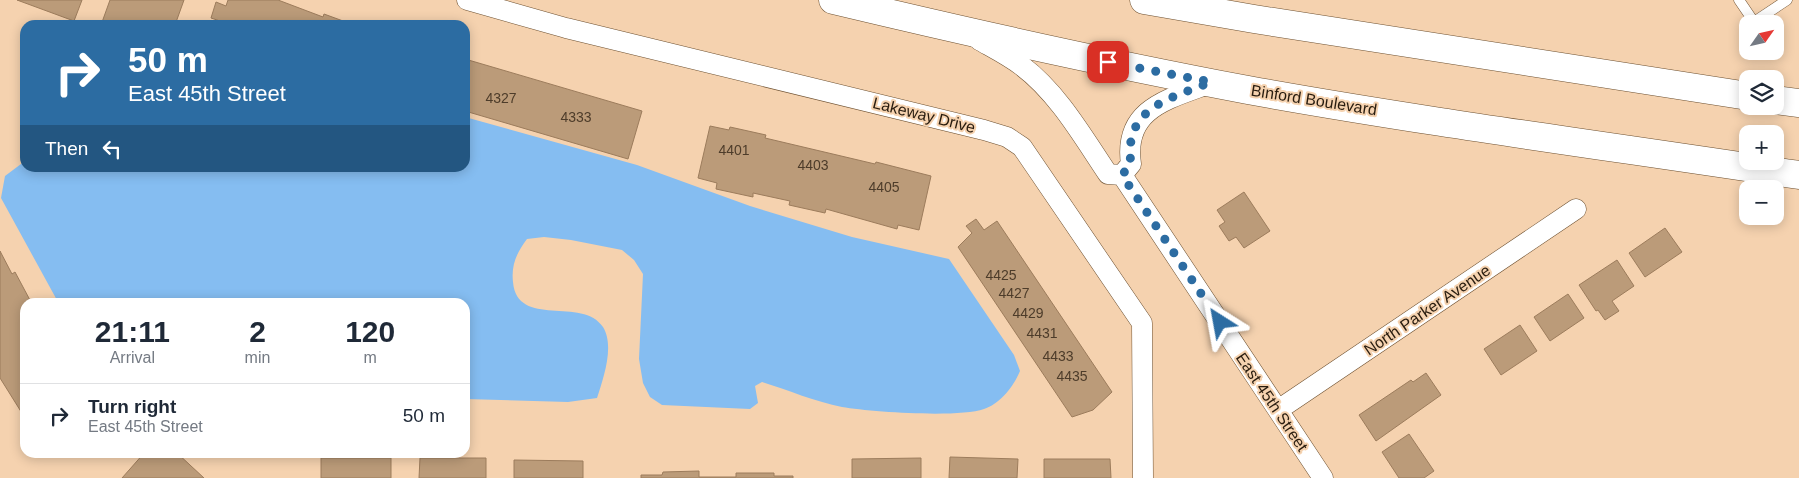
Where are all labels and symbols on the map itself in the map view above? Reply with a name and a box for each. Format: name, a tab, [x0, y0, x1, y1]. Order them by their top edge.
north arrow	[1739, 15, 1784, 60]
pin	[1087, 41, 1129, 83]
street label: Binford Boulevard	[1250, 82, 1378, 118]
house number: 4327	[485, 90, 517, 106]
street label: Lakeway Drive	[871, 94, 977, 136]
house number: 4333	[560, 109, 592, 125]
house number: 4401	[718, 142, 750, 158]
house number: 4403	[797, 157, 829, 173]
house number: 4405	[868, 179, 900, 195]
street label: North Parker Avenue	[1361, 261, 1493, 358]
house number: 4425	[985, 267, 1017, 283]
house number: 4427	[998, 285, 1030, 301]
position arrow	[1193, 295, 1245, 347]
house number: 4429	[1012, 305, 1044, 321]
house number: 4431	[1026, 325, 1058, 341]
house number: 4433	[1042, 348, 1074, 364]
street label: East 45th Street	[1233, 350, 1311, 455]
house number: 4435	[1056, 368, 1088, 384]

